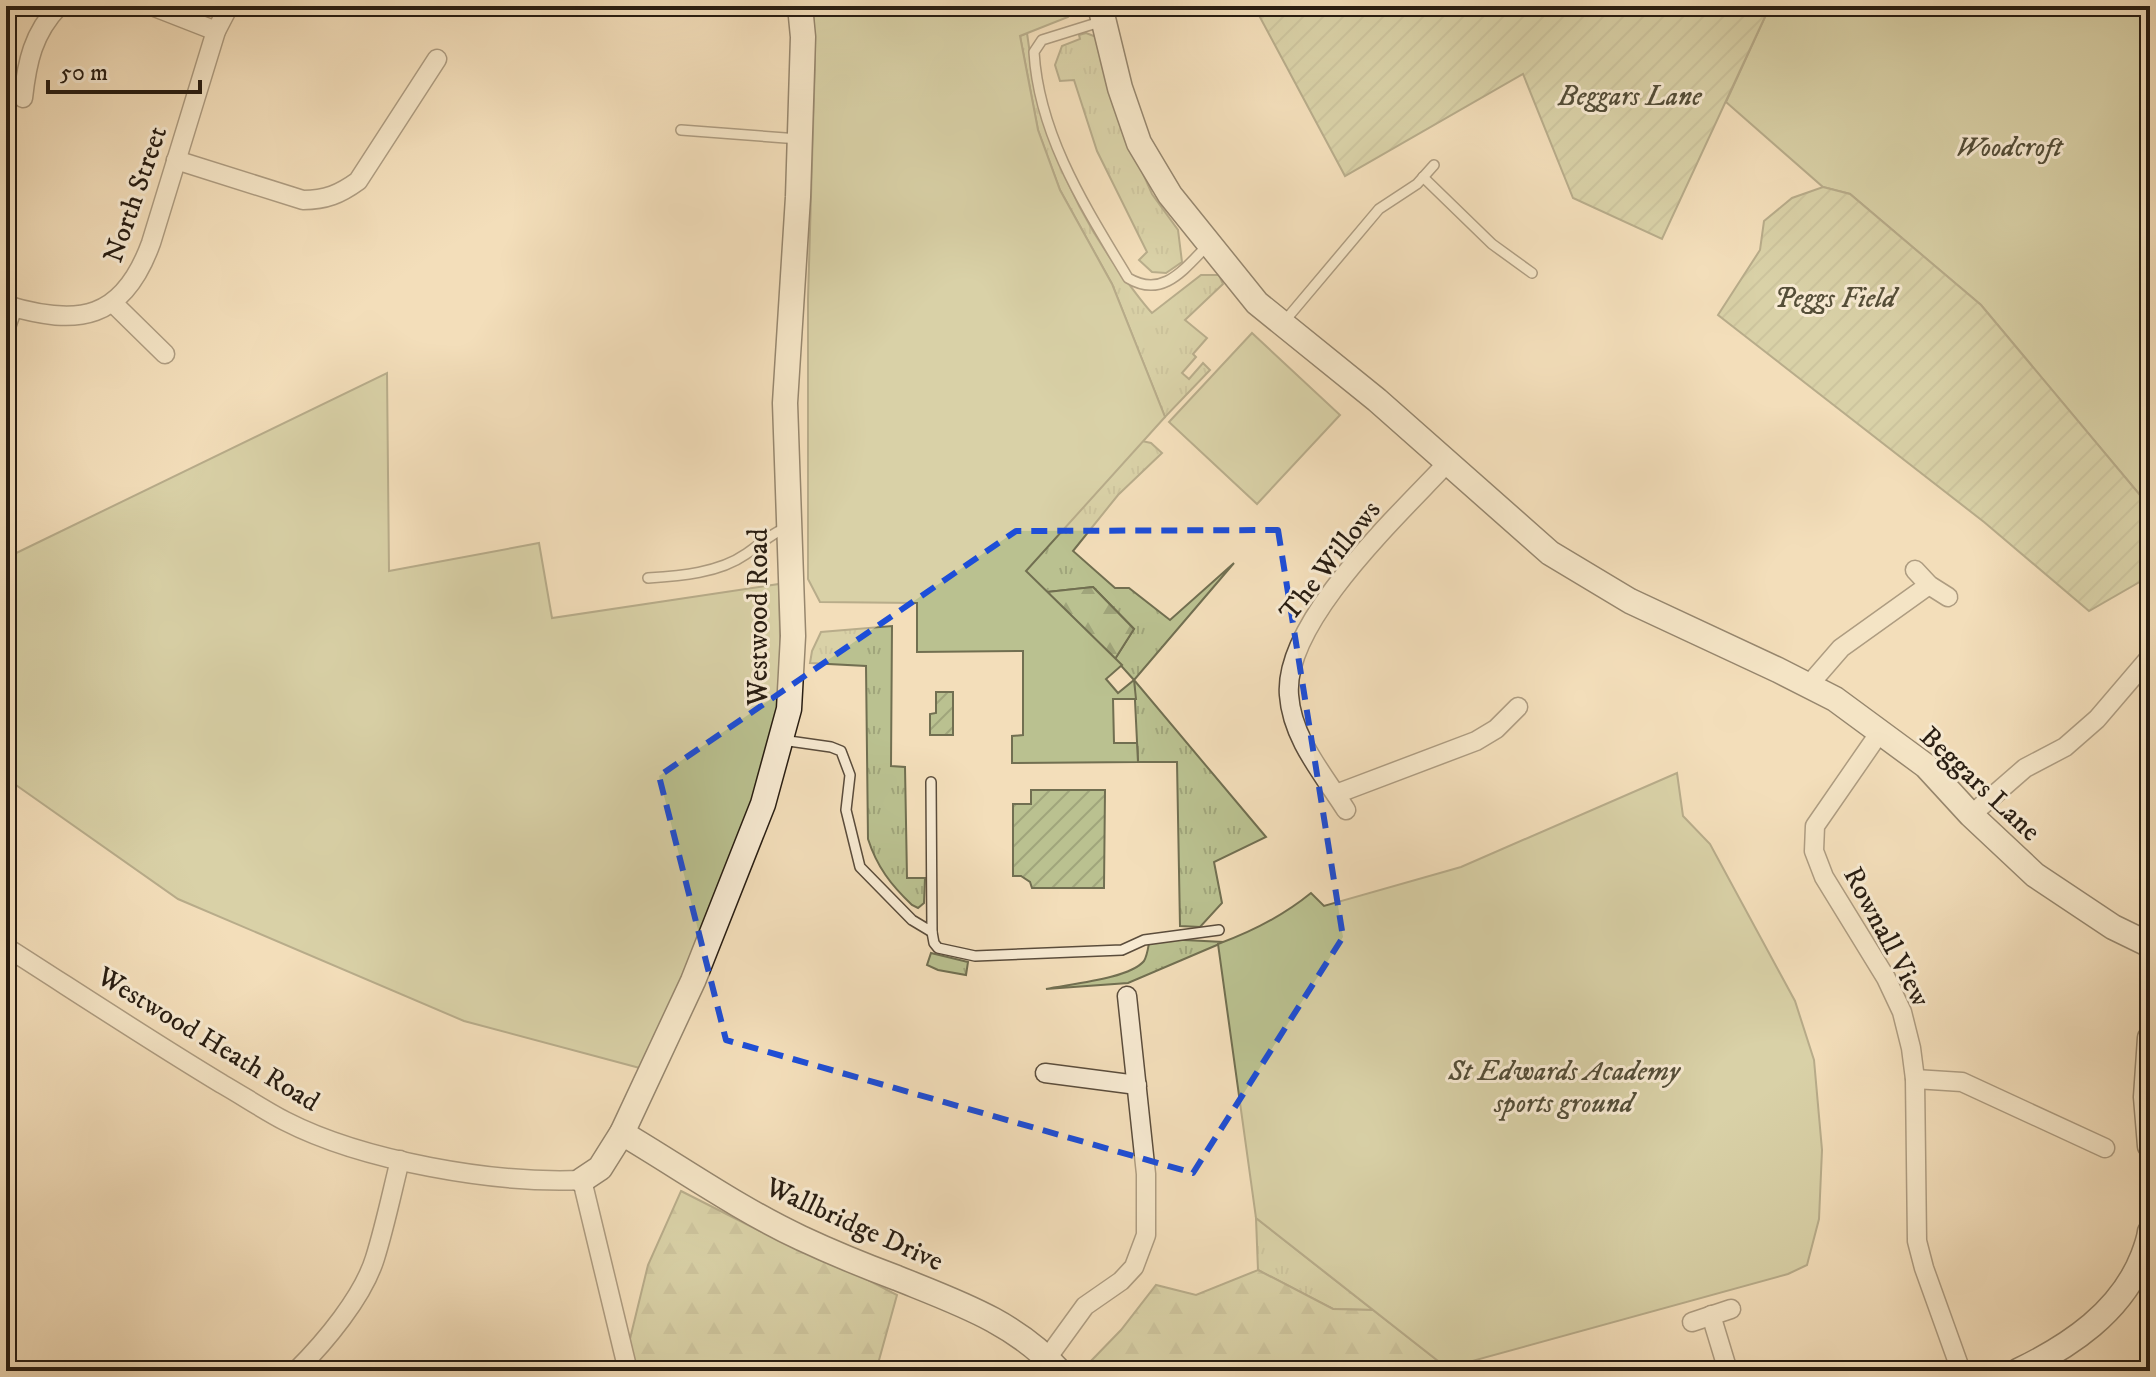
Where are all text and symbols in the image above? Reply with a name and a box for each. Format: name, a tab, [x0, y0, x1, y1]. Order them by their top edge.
scale bar	[48, 44, 200, 94]
text: 50 m	[60, 58, 108, 88]
park label: Beggars Lane	[1557, 79, 1703, 114]
street label: North Street	[96, 122, 175, 267]
park label: Woodcroft	[1956, 130, 2065, 165]
park label: Peggs Field	[1774, 281, 1900, 316]
street label: The Willows	[1272, 493, 1388, 628]
street label: Westwood Road	[741, 528, 776, 707]
street label: Beggars Lane	[1912, 719, 2048, 849]
street label: Rownall View	[1835, 861, 1938, 1013]
street label: Westwood Heath Road	[90, 958, 326, 1120]
park label: St Edwards Academy sports ground	[1447, 1054, 1682, 1121]
street label: Wallbridge Drive	[759, 1169, 949, 1279]

